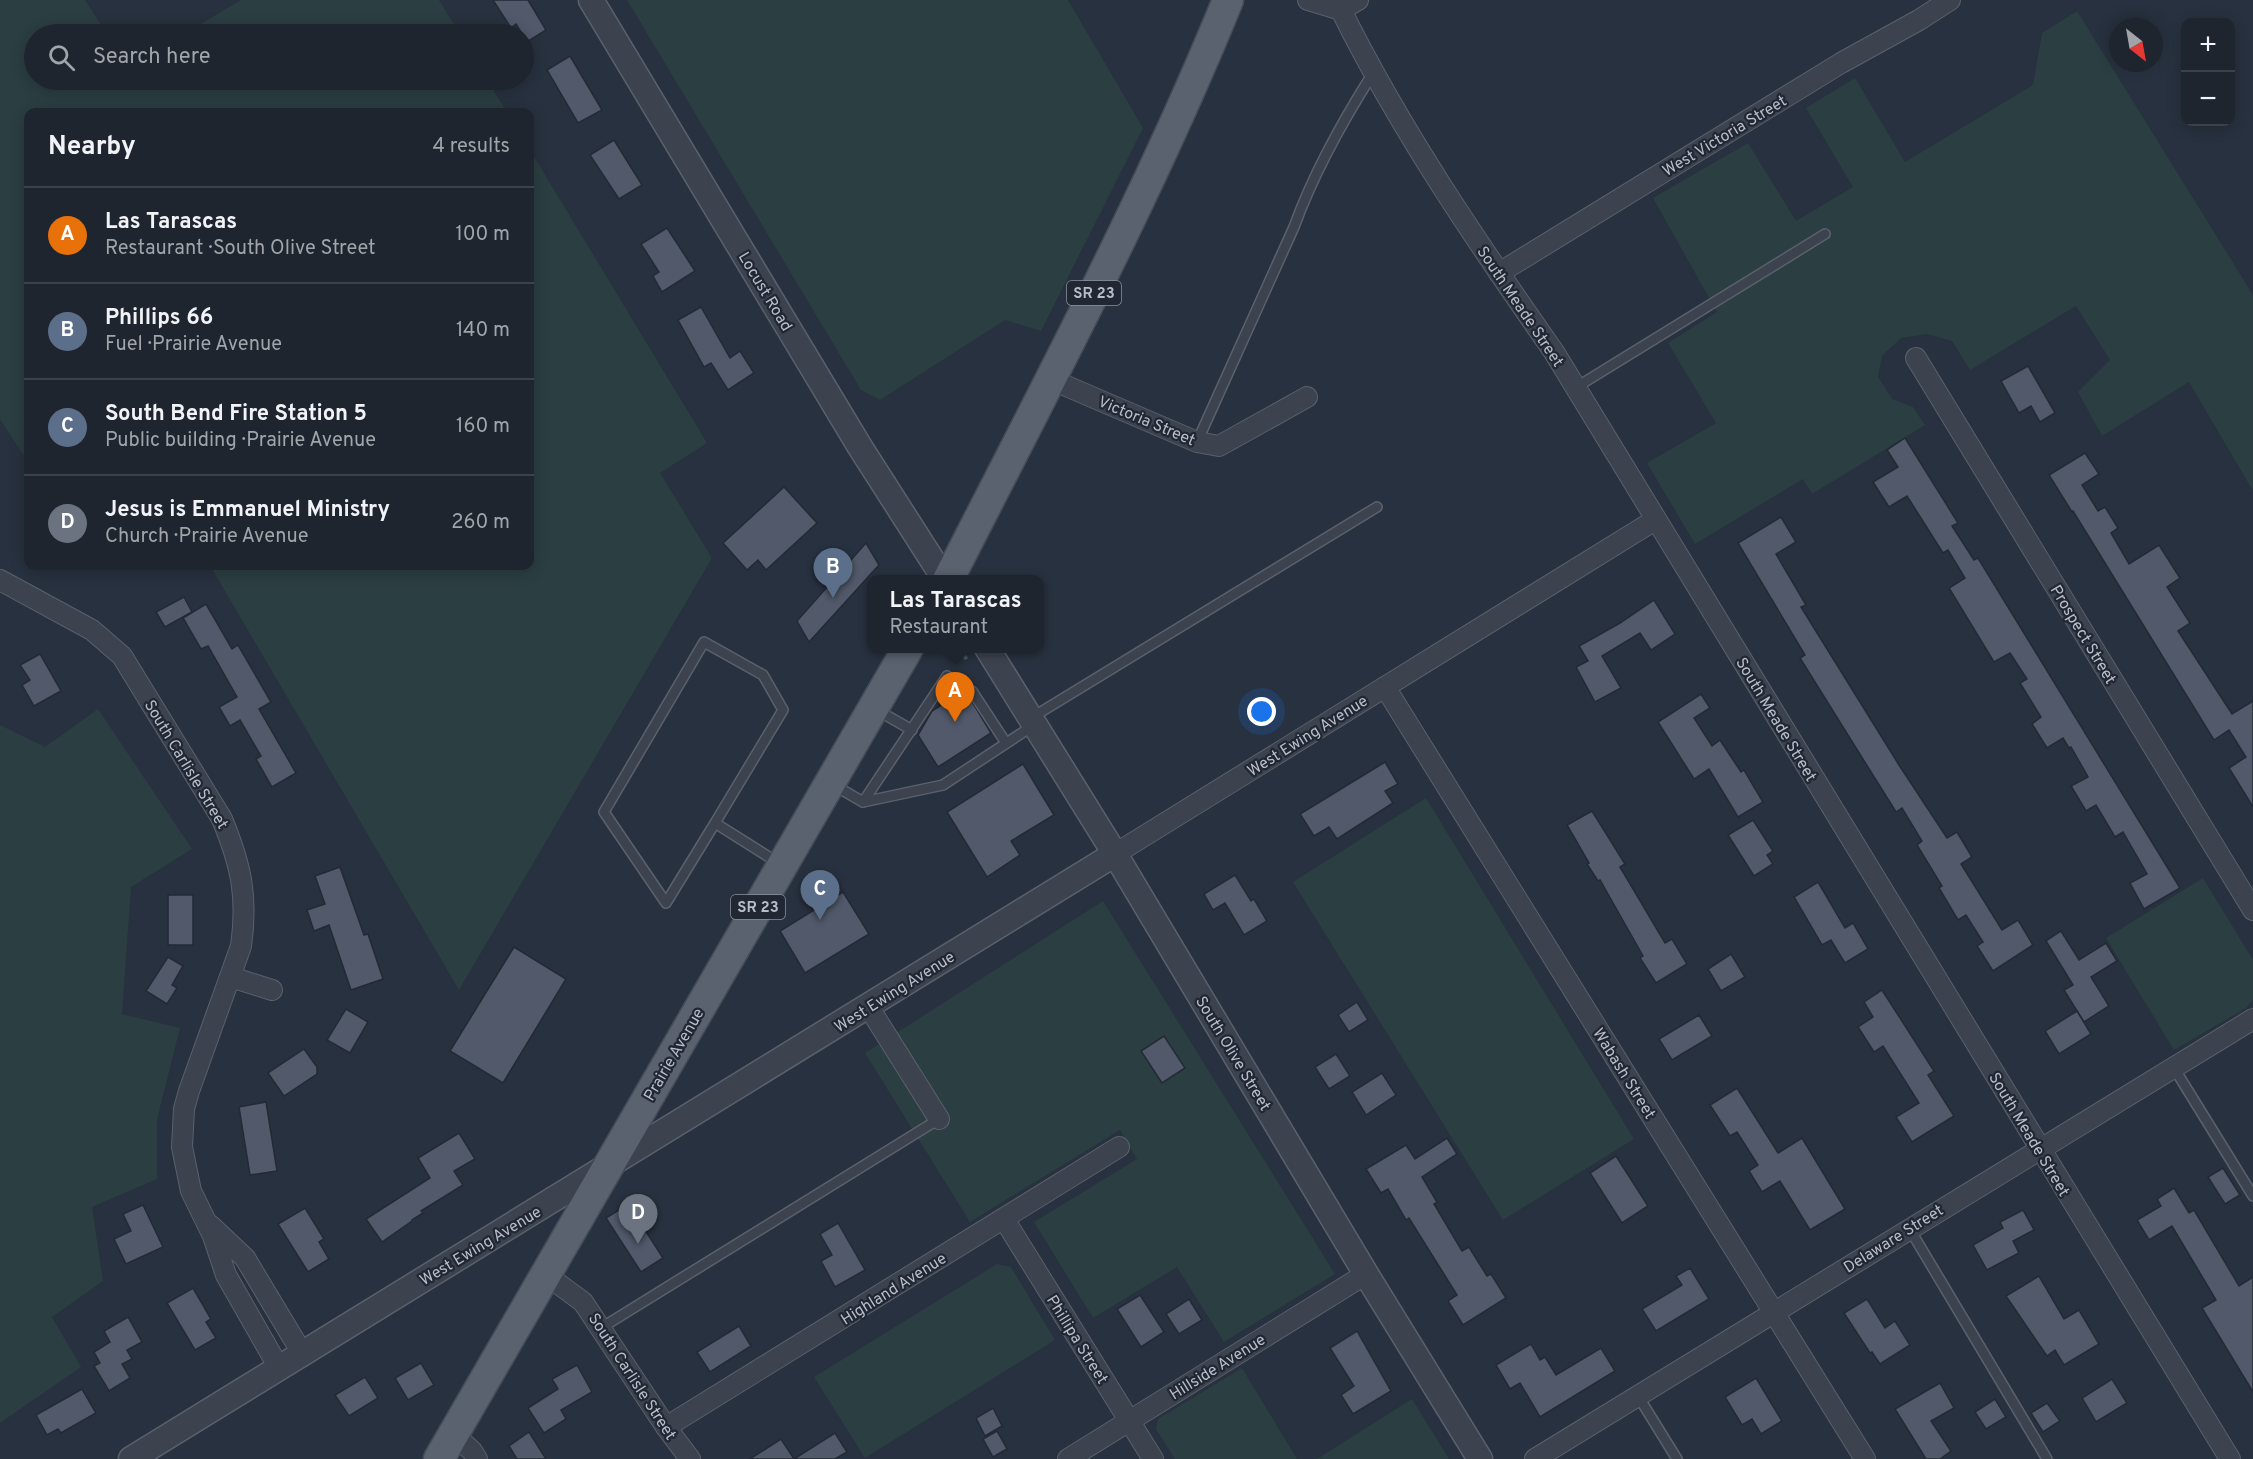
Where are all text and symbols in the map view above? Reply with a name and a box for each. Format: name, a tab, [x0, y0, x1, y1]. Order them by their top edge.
north arrow	[2109, 18, 2163, 72]
map controls	[2181, 18, 2235, 126]
button: +	[2181, 18, 2235, 72]
search box	[24, 24, 534, 90]
icon: search	[45, 41, 78, 74]
text: Search here	[93, 44, 211, 71]
button: −	[2181, 72, 2235, 126]
street label: West Victoria Street	[1659, 92, 1791, 182]
text: Nearby	[48, 131, 136, 164]
text: 4 results	[433, 134, 510, 160]
text: Las Tarascas	[105, 209, 237, 236]
text: A	[60, 222, 75, 248]
text: 100 m	[455, 222, 510, 248]
text: Restaurant · South Olive Street	[105, 236, 376, 262]
street label: South Meade Street	[1472, 243, 1567, 371]
street label: Locust Road	[733, 249, 796, 335]
road number: SR 23	[1067, 281, 1121, 305]
text: Phillips 66	[105, 305, 213, 332]
text: B	[61, 318, 74, 344]
text: 140 m	[456, 318, 510, 344]
text: Fuel · Prairie Avenue	[105, 332, 282, 358]
street label: Victoria Street	[1095, 392, 1198, 451]
text: South Bend Fire Station 5	[105, 401, 367, 428]
text: C	[61, 414, 74, 440]
text: 160 m	[456, 414, 510, 440]
text: Public building · Prairie Avenue	[105, 428, 376, 454]
text: Jesus is Emmanuel Ministry	[105, 497, 390, 524]
text: D	[60, 510, 75, 536]
text: 260 m	[451, 510, 510, 536]
text: Church · Prairie Avenue	[105, 524, 308, 550]
pin: B	[814, 548, 852, 598]
popup	[867, 575, 1044, 653]
street label: Prospect Street	[2045, 582, 2120, 688]
text: Las Tarascas	[890, 588, 1021, 615]
text: Restaurant	[890, 615, 988, 641]
street label: South Meade Street	[1730, 654, 1820, 786]
pin: A	[936, 672, 974, 722]
street label: West Ewing Avenue	[1244, 692, 1372, 782]
street label: South Carlisle Street	[139, 697, 232, 833]
your location	[1247, 697, 1276, 726]
pin: C	[800, 870, 840, 920]
road number: SR 23	[731, 895, 785, 919]
street label: West Ewing Avenue	[831, 948, 959, 1038]
street label: South Olive Street	[1190, 993, 1274, 1115]
street label: Prairie Avenue	[640, 1005, 709, 1105]
street label: Wabash Street	[1587, 1025, 1659, 1123]
street label: South Meade Street	[1983, 1069, 2073, 1201]
pin: D	[618, 1194, 658, 1244]
street label: Delaware Street	[1840, 1201, 1948, 1278]
street label: West Ewing Avenue	[417, 1202, 546, 1291]
street label: Highland Avenue	[837, 1249, 951, 1330]
street label: Phillipa Street	[1041, 1292, 1112, 1388]
street label: South Carlisle Street	[583, 1310, 680, 1444]
street label: Hillside Avenue	[1166, 1330, 1270, 1405]

